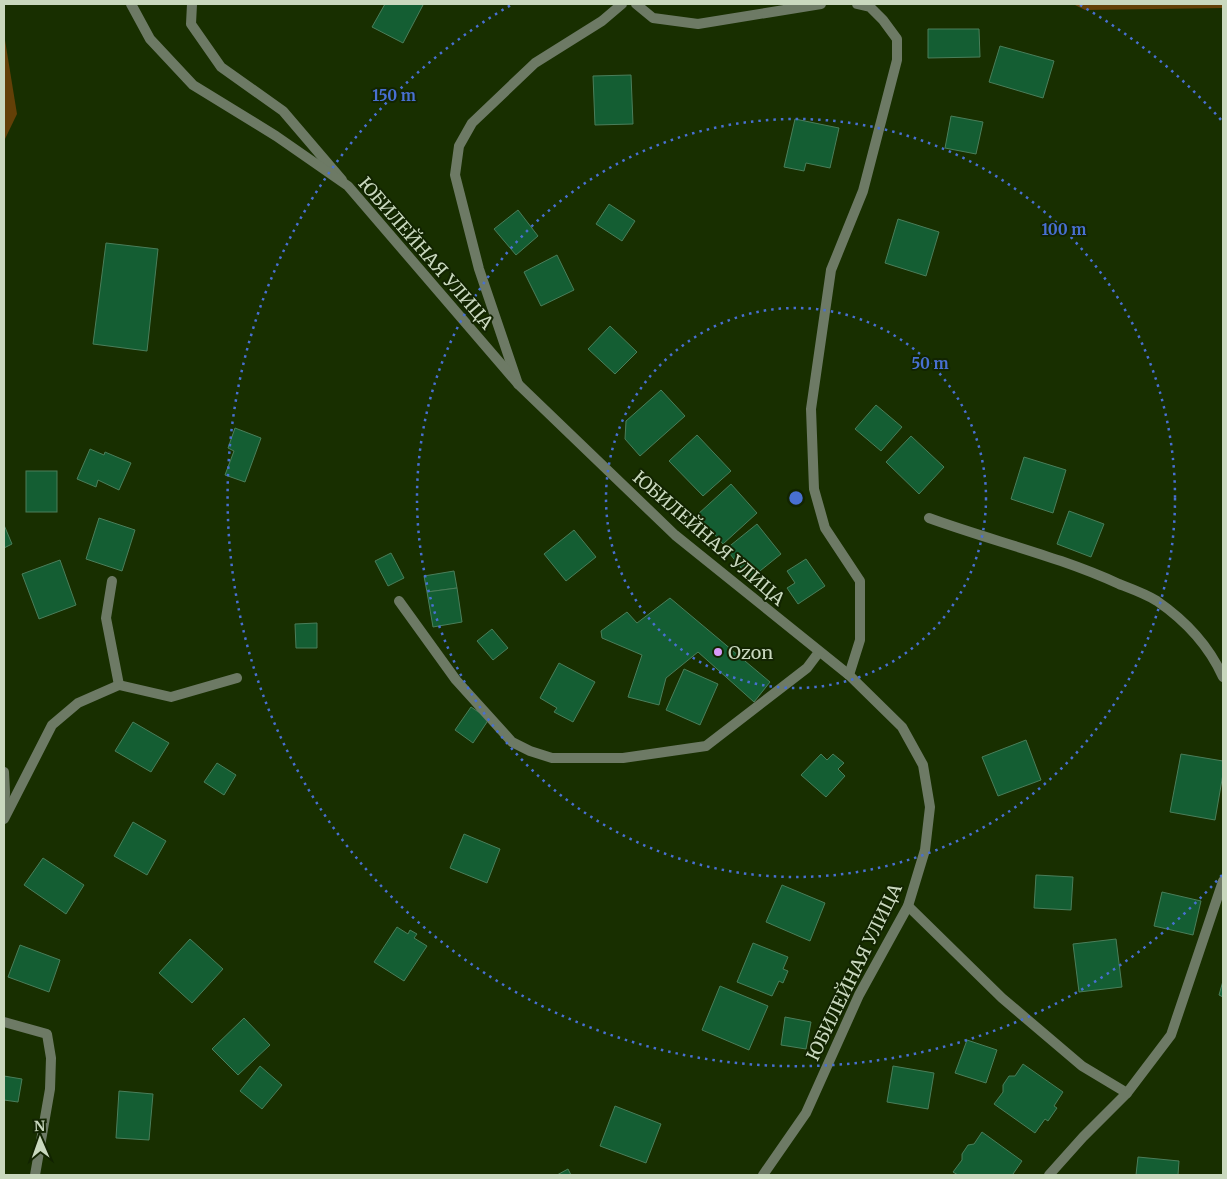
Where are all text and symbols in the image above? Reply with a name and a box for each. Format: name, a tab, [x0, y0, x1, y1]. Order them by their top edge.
text: 150 m	[372, 86, 416, 105]
street label: ЮБИЛЕЙНАЯ УЛИЦА	[354, 172, 499, 334]
text: 100 m	[1042, 220, 1086, 239]
text: 50 m	[911, 354, 949, 373]
street label: ЮБИЛЕЙНАЯ УЛИЦА	[628, 466, 790, 611]
centre of rings	[787, 489, 805, 507]
place label: Ozon	[728, 641, 773, 664]
marker: Ozon	[712, 646, 724, 658]
street label: ЮБИЛЕЙНАЯ УЛИЦА	[801, 879, 907, 1064]
north arrow	[15, 1114, 65, 1164]
text: N	[34, 1117, 45, 1135]

